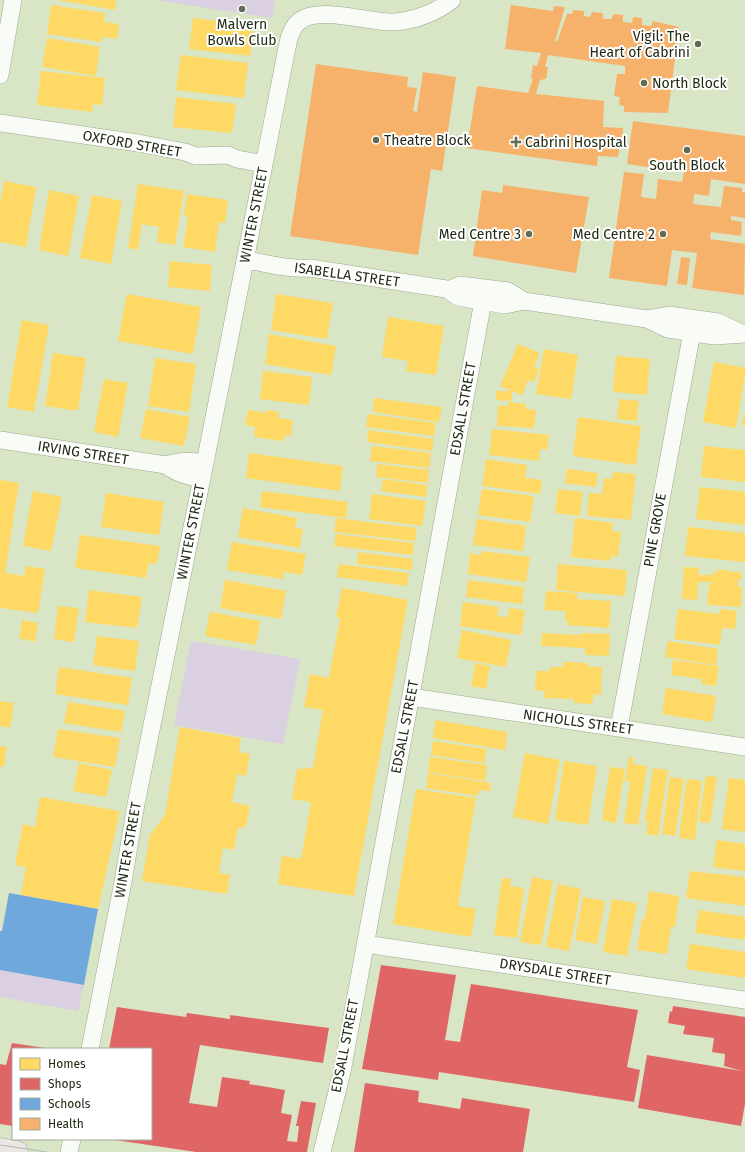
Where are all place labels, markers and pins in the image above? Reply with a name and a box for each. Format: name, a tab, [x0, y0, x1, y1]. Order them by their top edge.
marker: Malvern Bowls Club	[237, 4, 247, 14]
place label: Malvern Bowls Club	[207, 16, 277, 49]
place label: Vigil: The Heart of Cabrini	[589, 28, 690, 61]
marker: Vigil: The Heart of Cabrini	[693, 39, 703, 49]
place label: North Block	[652, 75, 728, 92]
marker: North Block	[639, 78, 649, 88]
place label: Theatre Block	[384, 132, 471, 149]
place label: Cabrini Hospital	[525, 134, 627, 151]
marker: Theatre Block	[371, 135, 381, 145]
marker: Cabrini Hospital	[510, 136, 522, 148]
marker: South Block	[682, 145, 692, 155]
place label: South Block	[649, 157, 726, 174]
place label: Med Centre 3	[439, 226, 521, 243]
place label: Med Centre 2	[573, 226, 655, 243]
marker: Med Centre 3	[524, 229, 534, 239]
marker: Med Centre 2	[658, 229, 668, 239]

